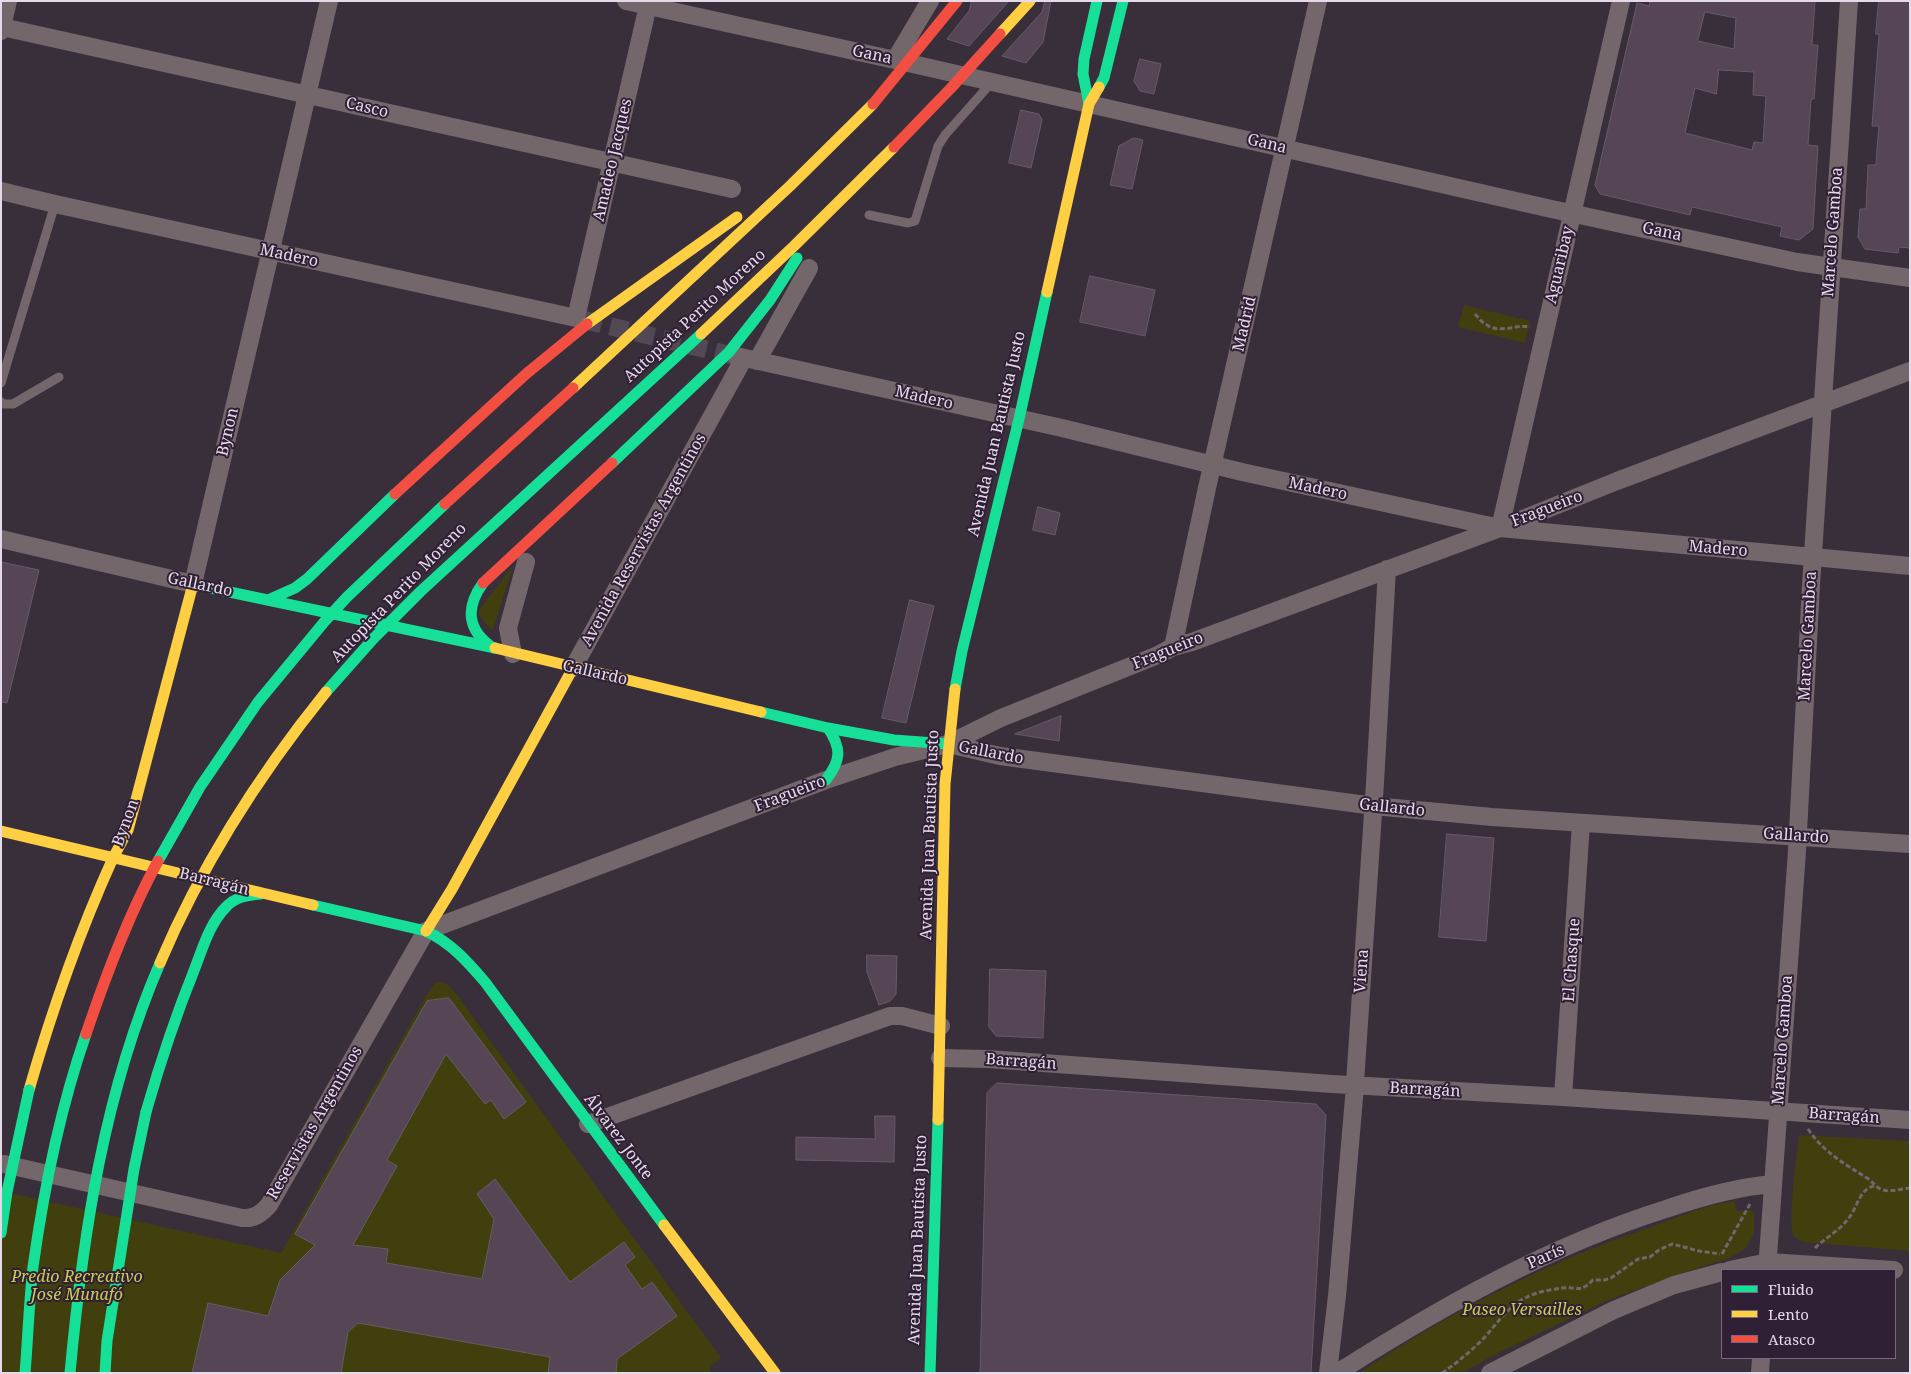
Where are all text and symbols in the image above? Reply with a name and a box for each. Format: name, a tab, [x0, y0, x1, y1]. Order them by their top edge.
street label: Gana	[851, 41, 893, 69]
street label: Casco	[344, 94, 390, 122]
street label: Amadeo Jacques	[590, 97, 636, 223]
street label: Gana	[1245, 130, 1289, 158]
street label: Marcelo Gamboa	[1819, 167, 1847, 297]
street label: Gana	[1641, 218, 1683, 246]
street label: Aguaribay	[1542, 224, 1578, 306]
street label: Madero	[258, 240, 320, 272]
street label: Autopista Perito Moreno	[620, 245, 770, 387]
street label: Madrid	[1229, 294, 1261, 354]
street label: Avenida Juan Bautista Justo	[964, 329, 1030, 539]
street label: Madero	[893, 382, 955, 414]
street label: Bynon	[213, 406, 243, 458]
street label: Avenida Reservistas Argentinos	[577, 430, 711, 650]
street label: Madero	[1287, 473, 1349, 505]
street label: Fragueiro	[1509, 487, 1585, 531]
street label: Autopista Perito Moreno	[327, 519, 471, 667]
street label: Madero	[1688, 537, 1748, 561]
street label: Gallardo	[166, 569, 234, 601]
street label: Marcelo Gamboa	[1795, 571, 1821, 701]
street label: Fragueiro	[1130, 628, 1206, 674]
street label: Gallardo	[561, 656, 629, 690]
street label: Avenida Juan Bautista Justo	[917, 730, 943, 940]
street label: Gallardo	[957, 737, 1025, 769]
street label: Fragueiro	[752, 772, 828, 816]
street label: Gallardo	[1358, 795, 1426, 821]
street label: Bynon	[109, 797, 143, 849]
street label: Gallardo	[1762, 824, 1830, 848]
street label: Barragán	[177, 864, 251, 900]
street label: El Chasque	[1559, 918, 1585, 1002]
street label: Viena	[1351, 948, 1373, 994]
street label: Marcelo Gamboa	[1769, 975, 1797, 1105]
street label: Reservistas Argentinos	[263, 1043, 367, 1203]
street label: Barragán	[985, 1050, 1057, 1074]
street label: Barragán	[1389, 1079, 1461, 1101]
street label: Álvarez Jonte	[580, 1090, 656, 1184]
street label: Barragán	[1808, 1104, 1880, 1128]
street label: Avenida Juan Bautista Justo	[905, 1135, 931, 1345]
street label: París	[1524, 1240, 1568, 1274]
park label: Predio Recreativo José Munafó	[11, 1267, 143, 1305]
legend	[1721, 1269, 1896, 1359]
text: Fluido	[1768, 1279, 1814, 1299]
park label: Paseo Versailles	[1462, 1300, 1582, 1320]
text: Lento	[1768, 1304, 1809, 1324]
text: Atasco	[1768, 1329, 1815, 1349]

